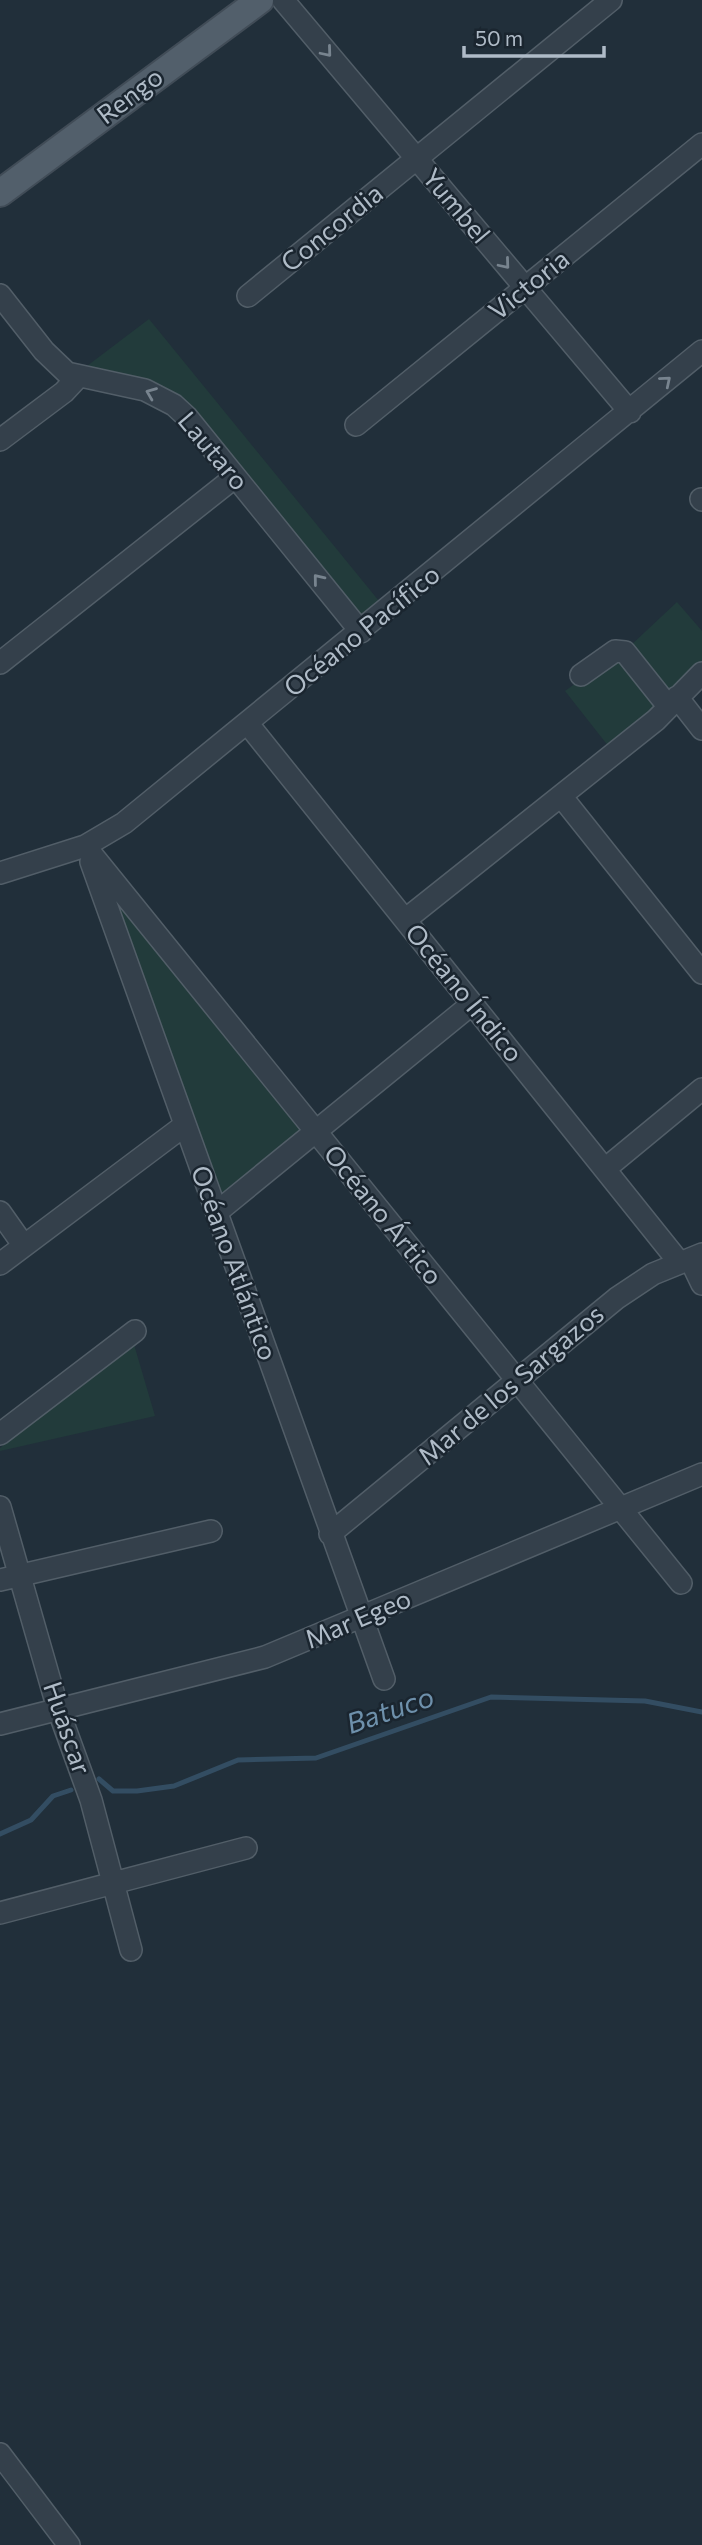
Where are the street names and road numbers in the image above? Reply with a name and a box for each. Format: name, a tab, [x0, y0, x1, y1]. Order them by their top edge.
street label: Rengo	[90, 60, 168, 130]
street label: Yumbel	[417, 161, 497, 249]
street label: Concordia	[274, 176, 388, 277]
street label: Victoria	[482, 242, 574, 325]
street label: Lautaro	[172, 405, 256, 496]
street label: Océano Pacífico	[277, 557, 445, 702]
street label: Océano Índico	[400, 917, 530, 1068]
street label: Océano Ártico	[318, 1138, 450, 1290]
street label: Océano Atlántico	[186, 1161, 285, 1364]
street label: Mar de los Sargazos	[411, 1297, 609, 1471]
street label: Mar Egeo	[300, 1581, 415, 1654]
street label: Huáscar	[38, 1677, 99, 1778]

